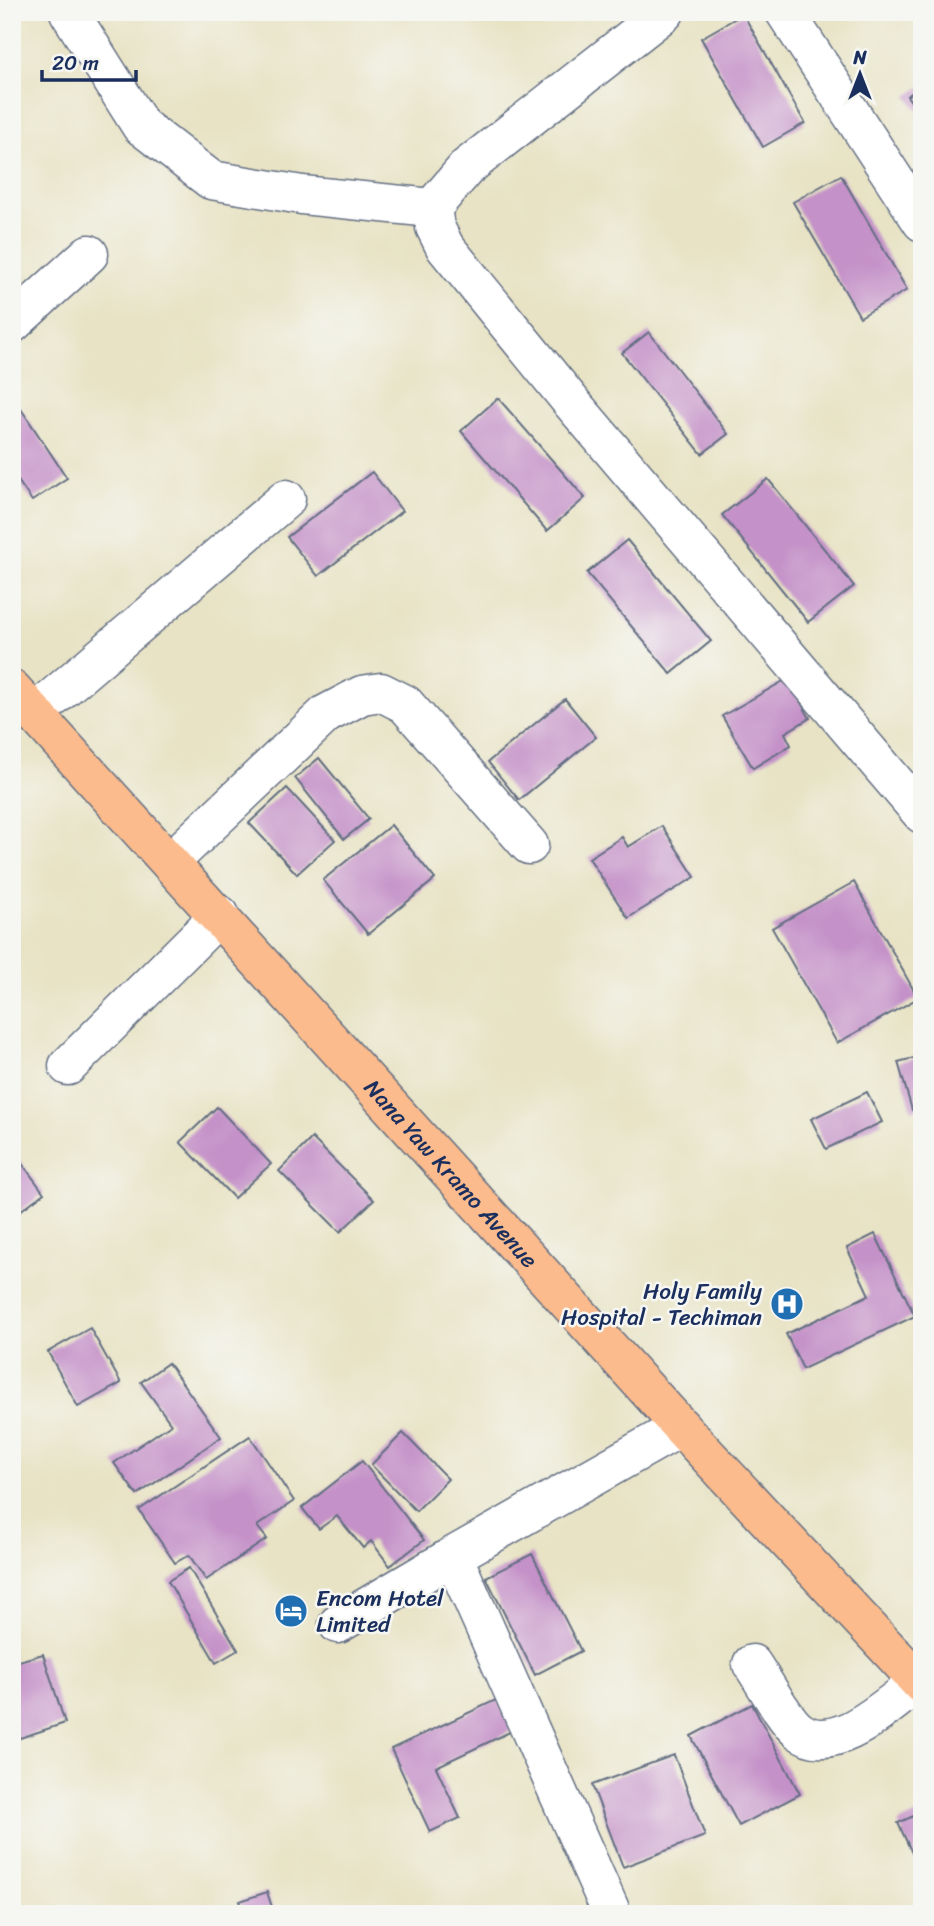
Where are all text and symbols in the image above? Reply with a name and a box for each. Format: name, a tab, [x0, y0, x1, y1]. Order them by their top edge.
scale bar	[42, 38, 136, 82]
north arrow	[825, 38, 895, 108]
text: N	[852, 41, 867, 74]
text: 20 m	[52, 44, 99, 82]
street label: Nana Yaw Kramo Avenue	[354, 1069, 549, 1278]
place label: Holy Family Hospital - Techiman	[561, 1271, 762, 1338]
hospital icon: Holy Family Hospital - Techiman	[768, 1285, 806, 1323]
place label: Encom Hotel Limited	[316, 1578, 444, 1645]
hotel icon: Encom Hotel Limited	[272, 1592, 310, 1630]

